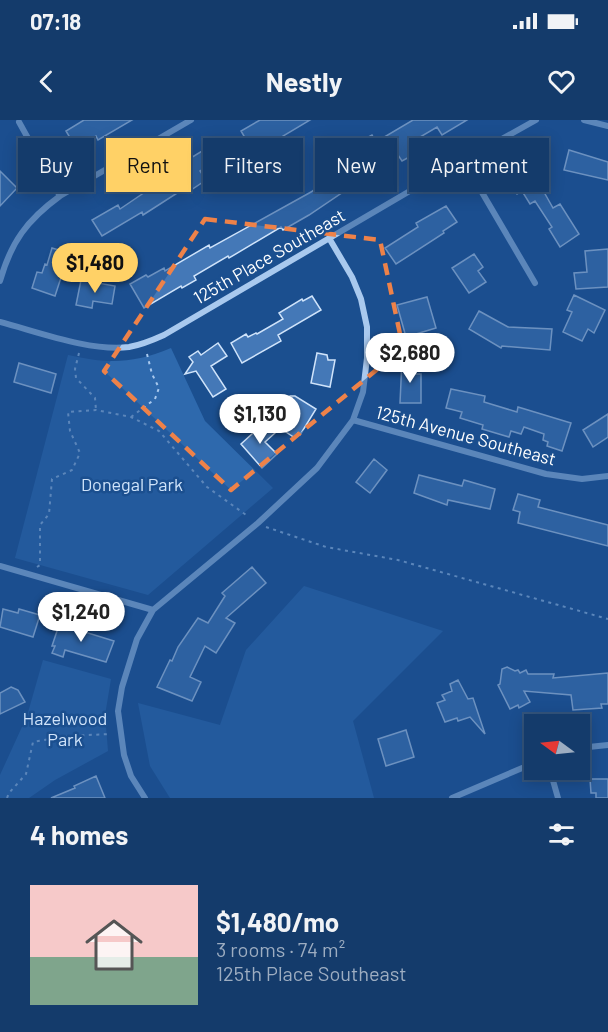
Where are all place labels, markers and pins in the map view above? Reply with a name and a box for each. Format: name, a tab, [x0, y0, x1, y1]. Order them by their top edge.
pin: $1,480	[46, 243, 144, 294]
pin: $2,680	[361, 333, 459, 384]
pin: $1,130	[211, 394, 309, 445]
pin: $1,240	[32, 592, 130, 643]

